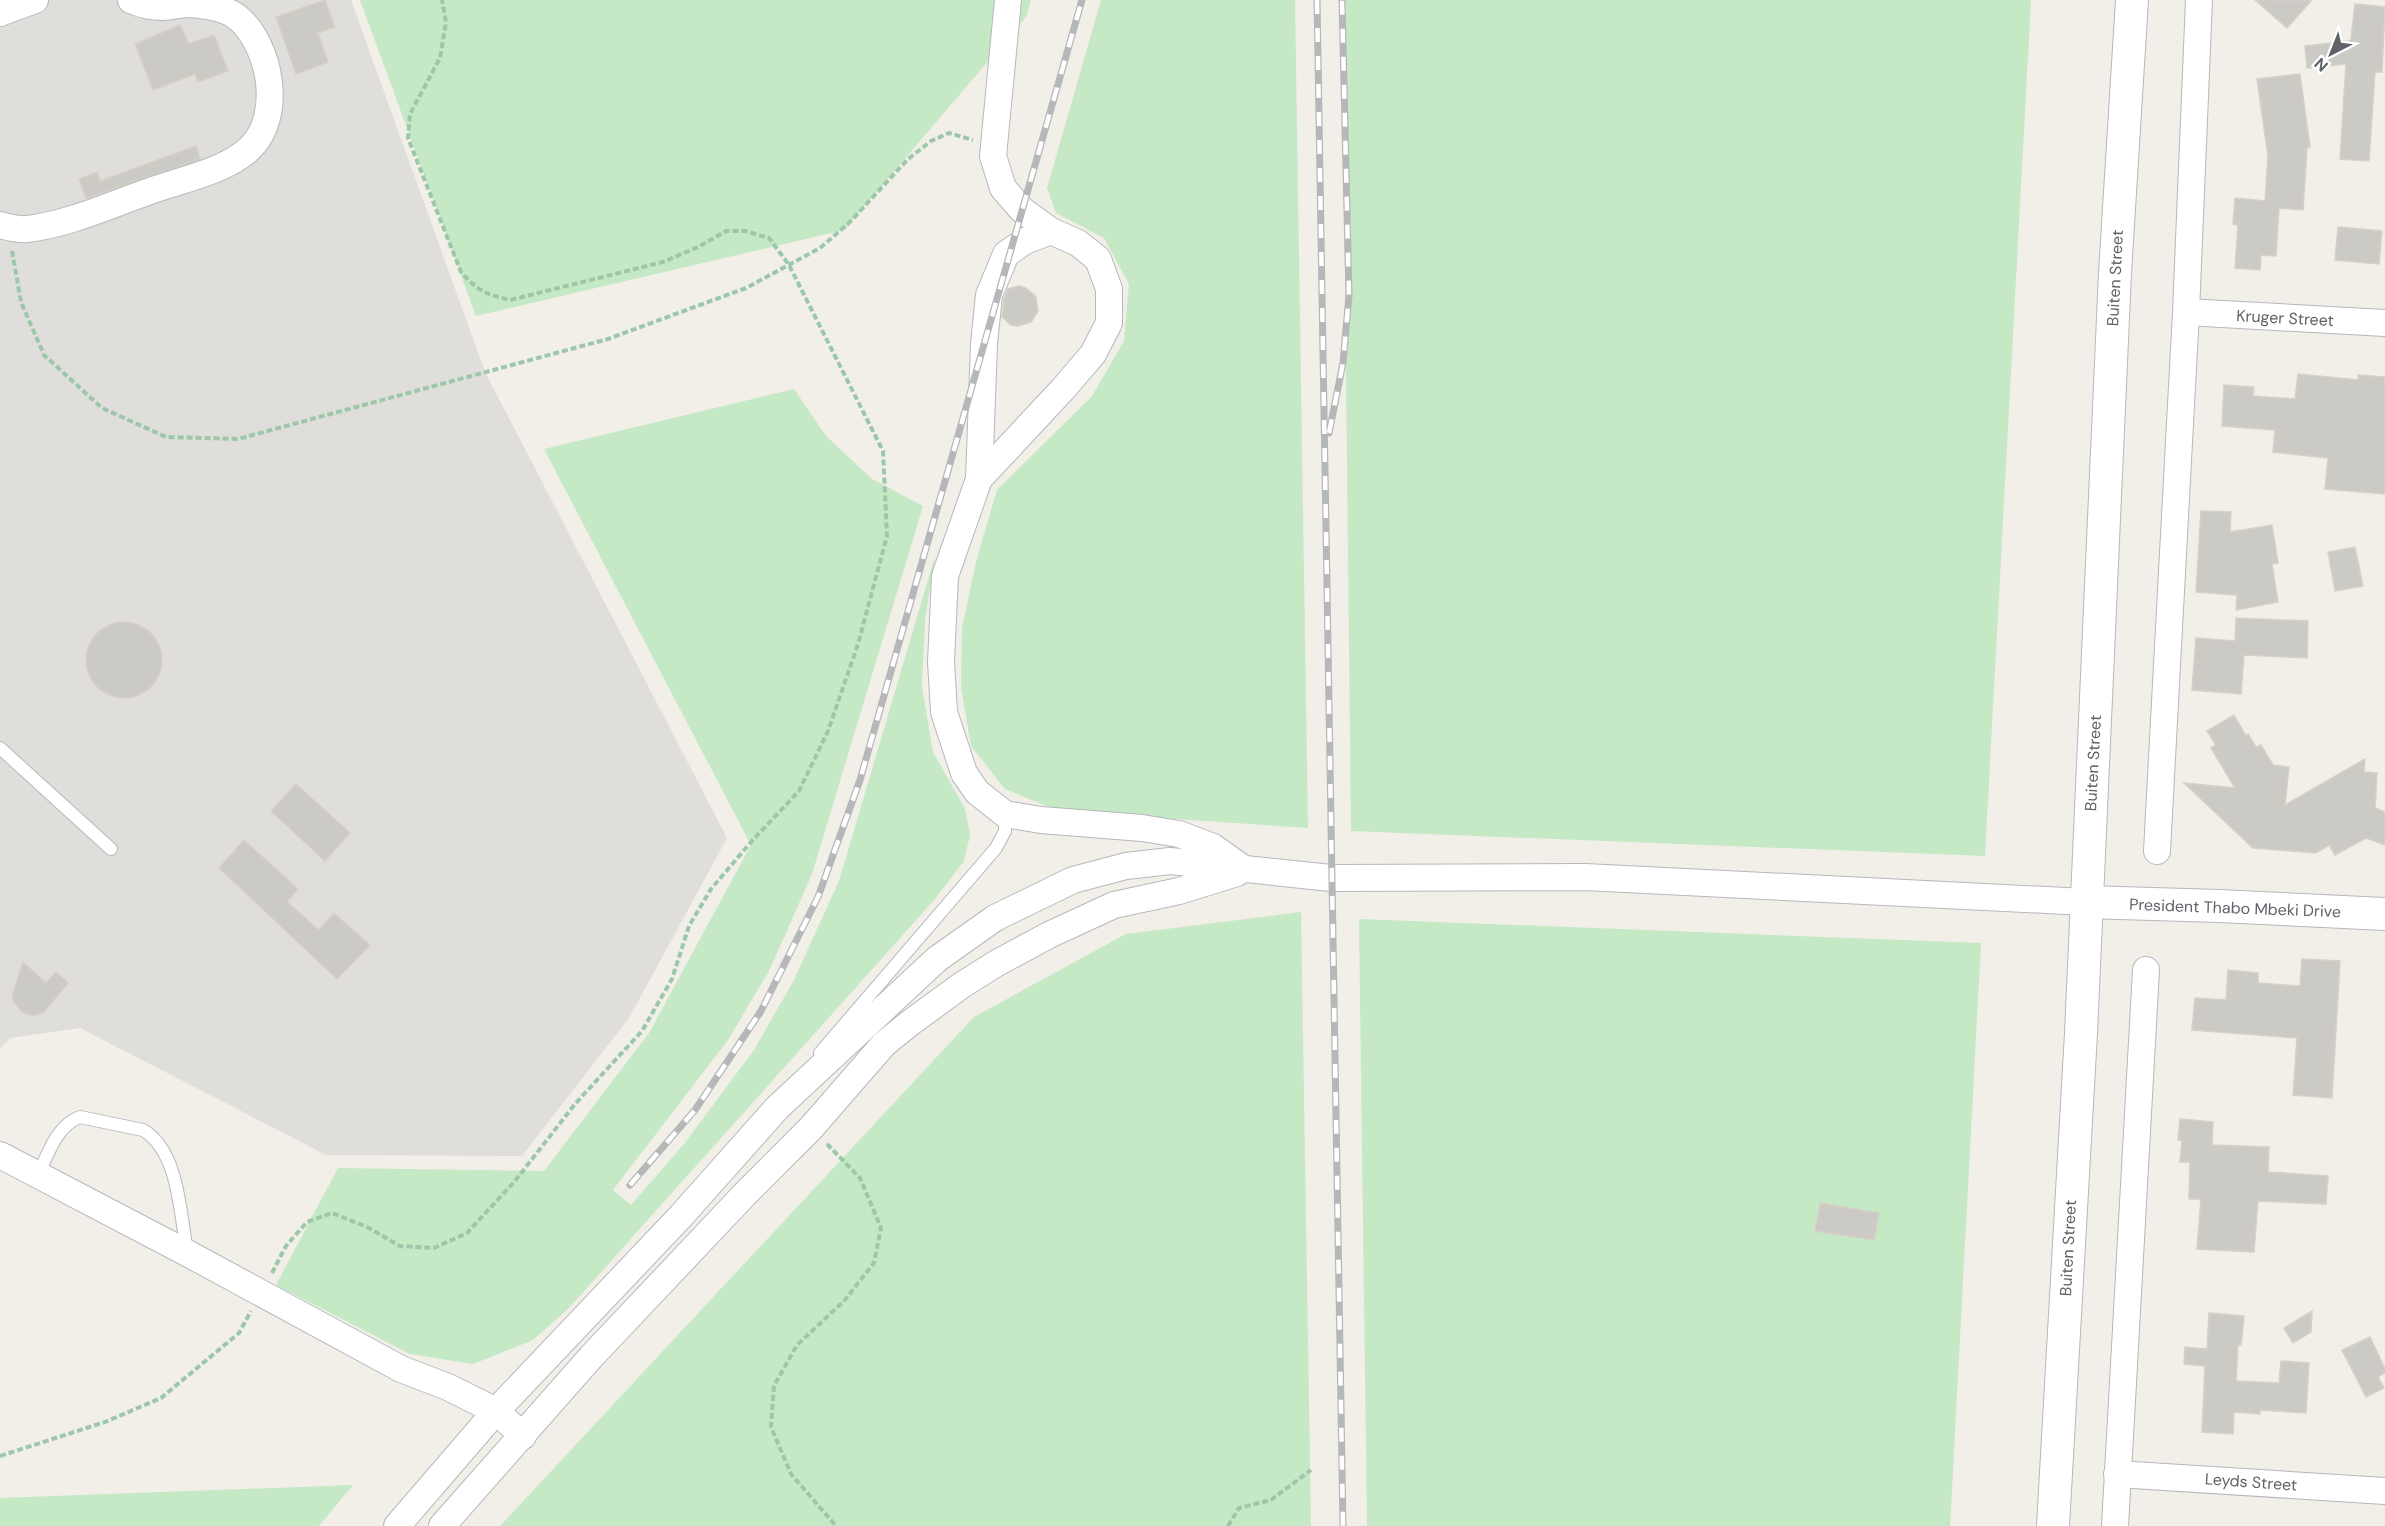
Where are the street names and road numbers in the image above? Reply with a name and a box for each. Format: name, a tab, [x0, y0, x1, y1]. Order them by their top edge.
street label: Buiten Street	[2102, 229, 2128, 327]
street label: Kruger Street	[2236, 305, 2334, 331]
street label: Buiten Street	[2080, 714, 2106, 812]
street label: President Thabo Mbeki Drive	[2129, 894, 2341, 922]
street label: Buiten Street	[2055, 1199, 2081, 1297]
street label: Leyds Street	[2204, 1468, 2298, 1496]

